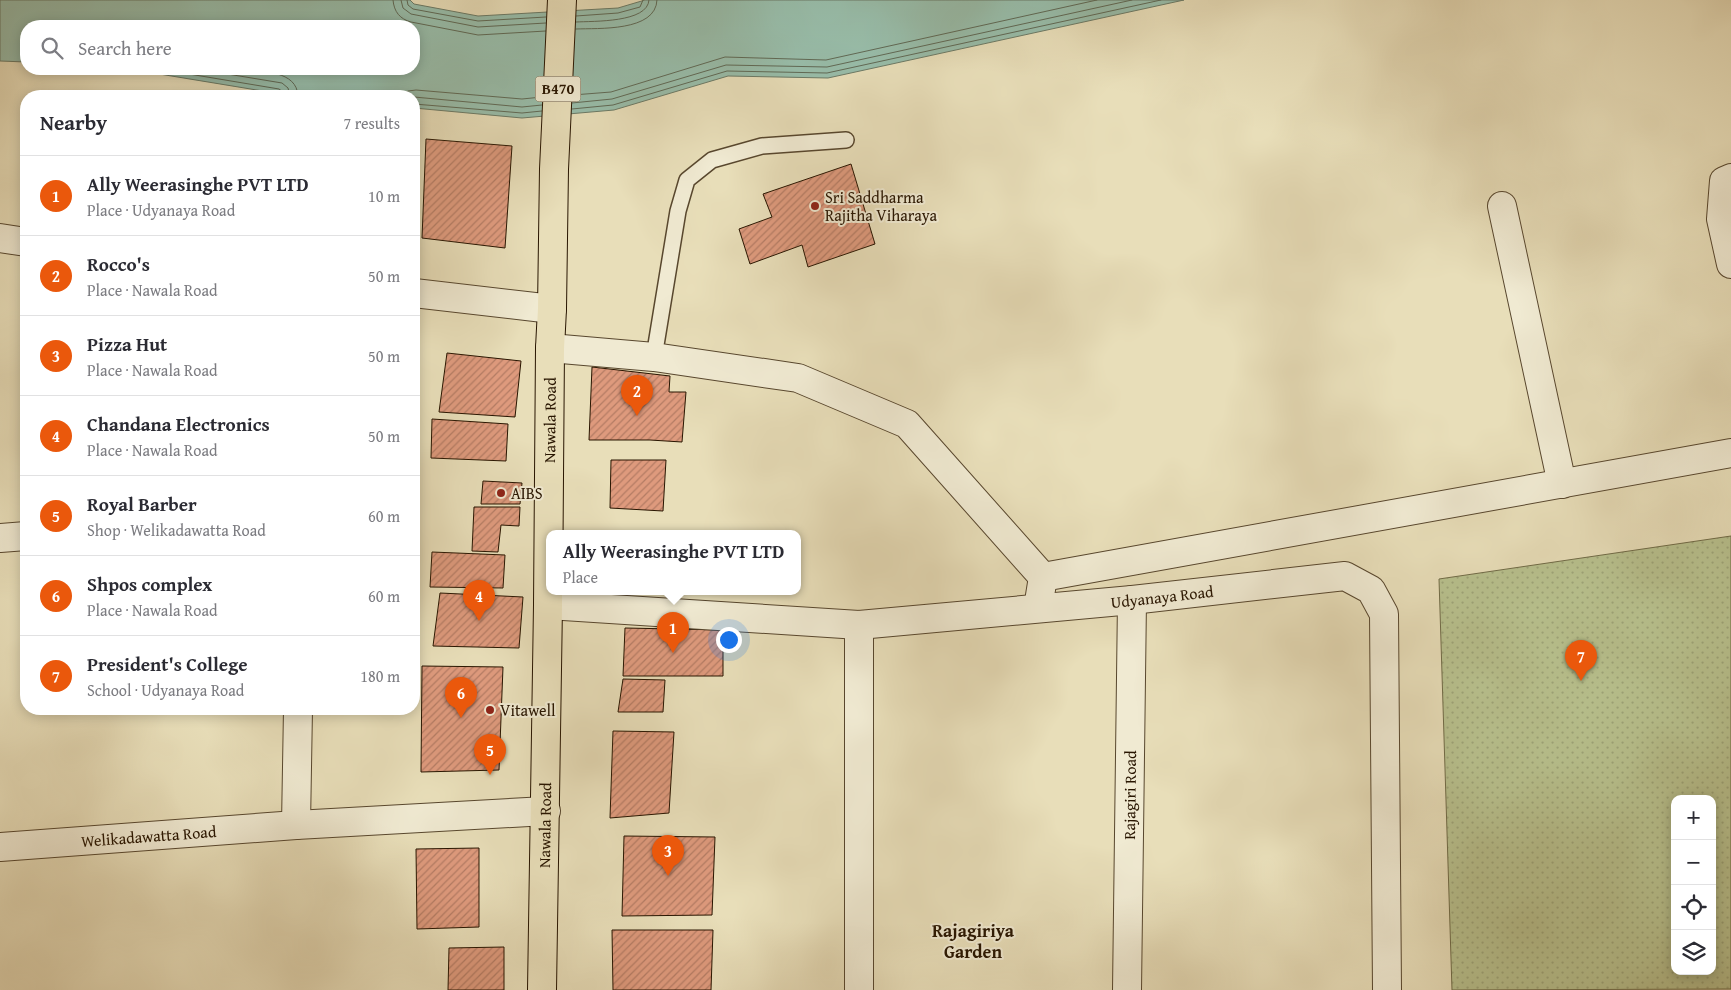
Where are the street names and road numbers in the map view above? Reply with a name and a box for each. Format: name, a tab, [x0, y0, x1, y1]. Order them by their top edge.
road number: B470	[536, 76, 580, 102]
street label: Nawala Road	[537, 377, 562, 463]
street label: Udyanaya Road	[1110, 579, 1215, 614]
street label: Rajagiri Road	[1117, 750, 1142, 840]
street label: Nawala Road	[532, 782, 557, 868]
street label: Welikadawatta Road	[80, 819, 218, 853]

